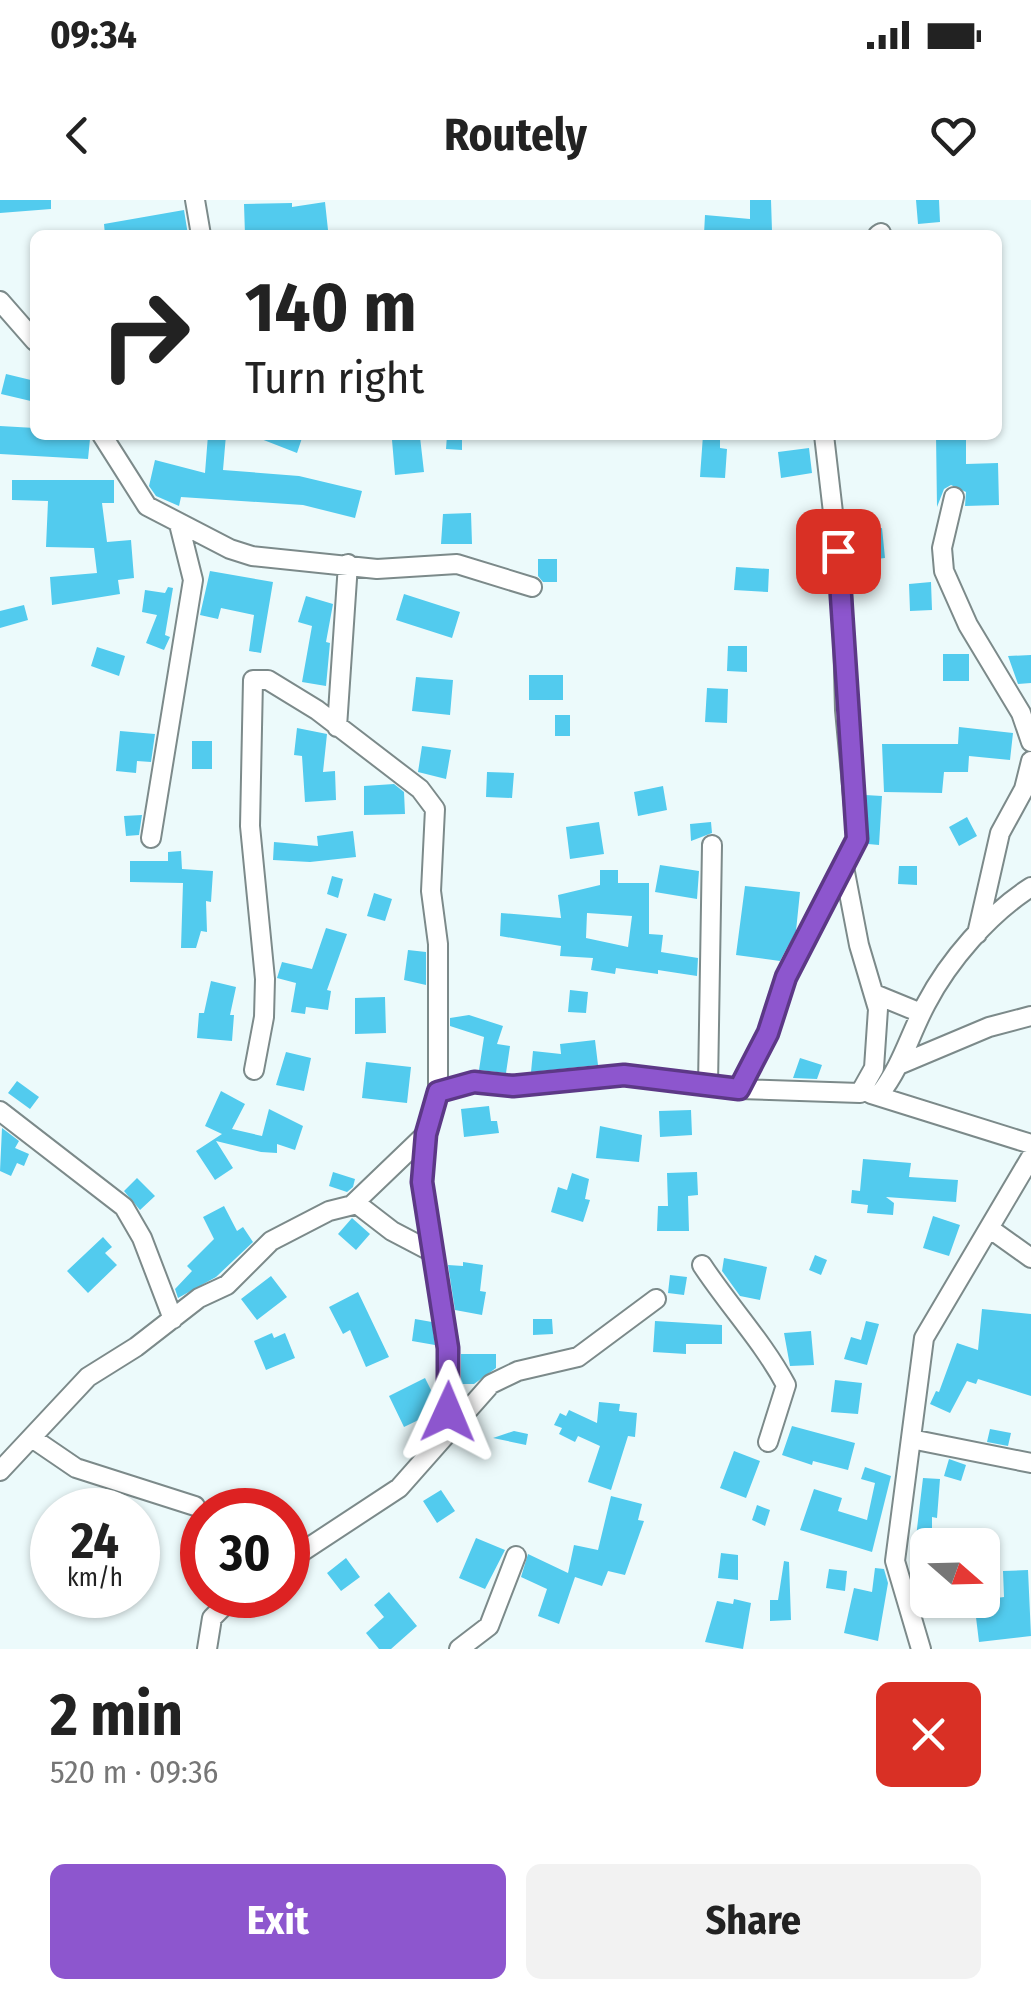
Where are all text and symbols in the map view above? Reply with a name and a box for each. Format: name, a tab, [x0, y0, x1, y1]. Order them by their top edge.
text: 09:34	[50, 12, 137, 58]
icon: back	[50, 108, 105, 163]
text: Routely	[444, 108, 587, 162]
icon: heart	[926, 108, 981, 163]
text: 140 m	[245, 266, 417, 350]
icon: right	[80, 270, 210, 400]
text: Turn right	[245, 351, 424, 405]
pin	[796, 509, 881, 594]
icon: arrive	[811, 524, 866, 579]
position arrow	[396, 1360, 500, 1464]
speed limit sign: 30	[180, 1488, 310, 1618]
text: 24	[71, 1511, 119, 1571]
north arrow	[910, 1528, 1000, 1618]
map controls	[910, 1528, 1000, 1618]
text: km/h	[67, 1563, 123, 1593]
text: 2 min	[50, 1679, 183, 1751]
button: close	[876, 1682, 981, 1787]
text: 520 m · 09:36	[50, 1753, 218, 1791]
button: Exit	[50, 1864, 506, 1979]
button: Share	[526, 1864, 981, 1979]

